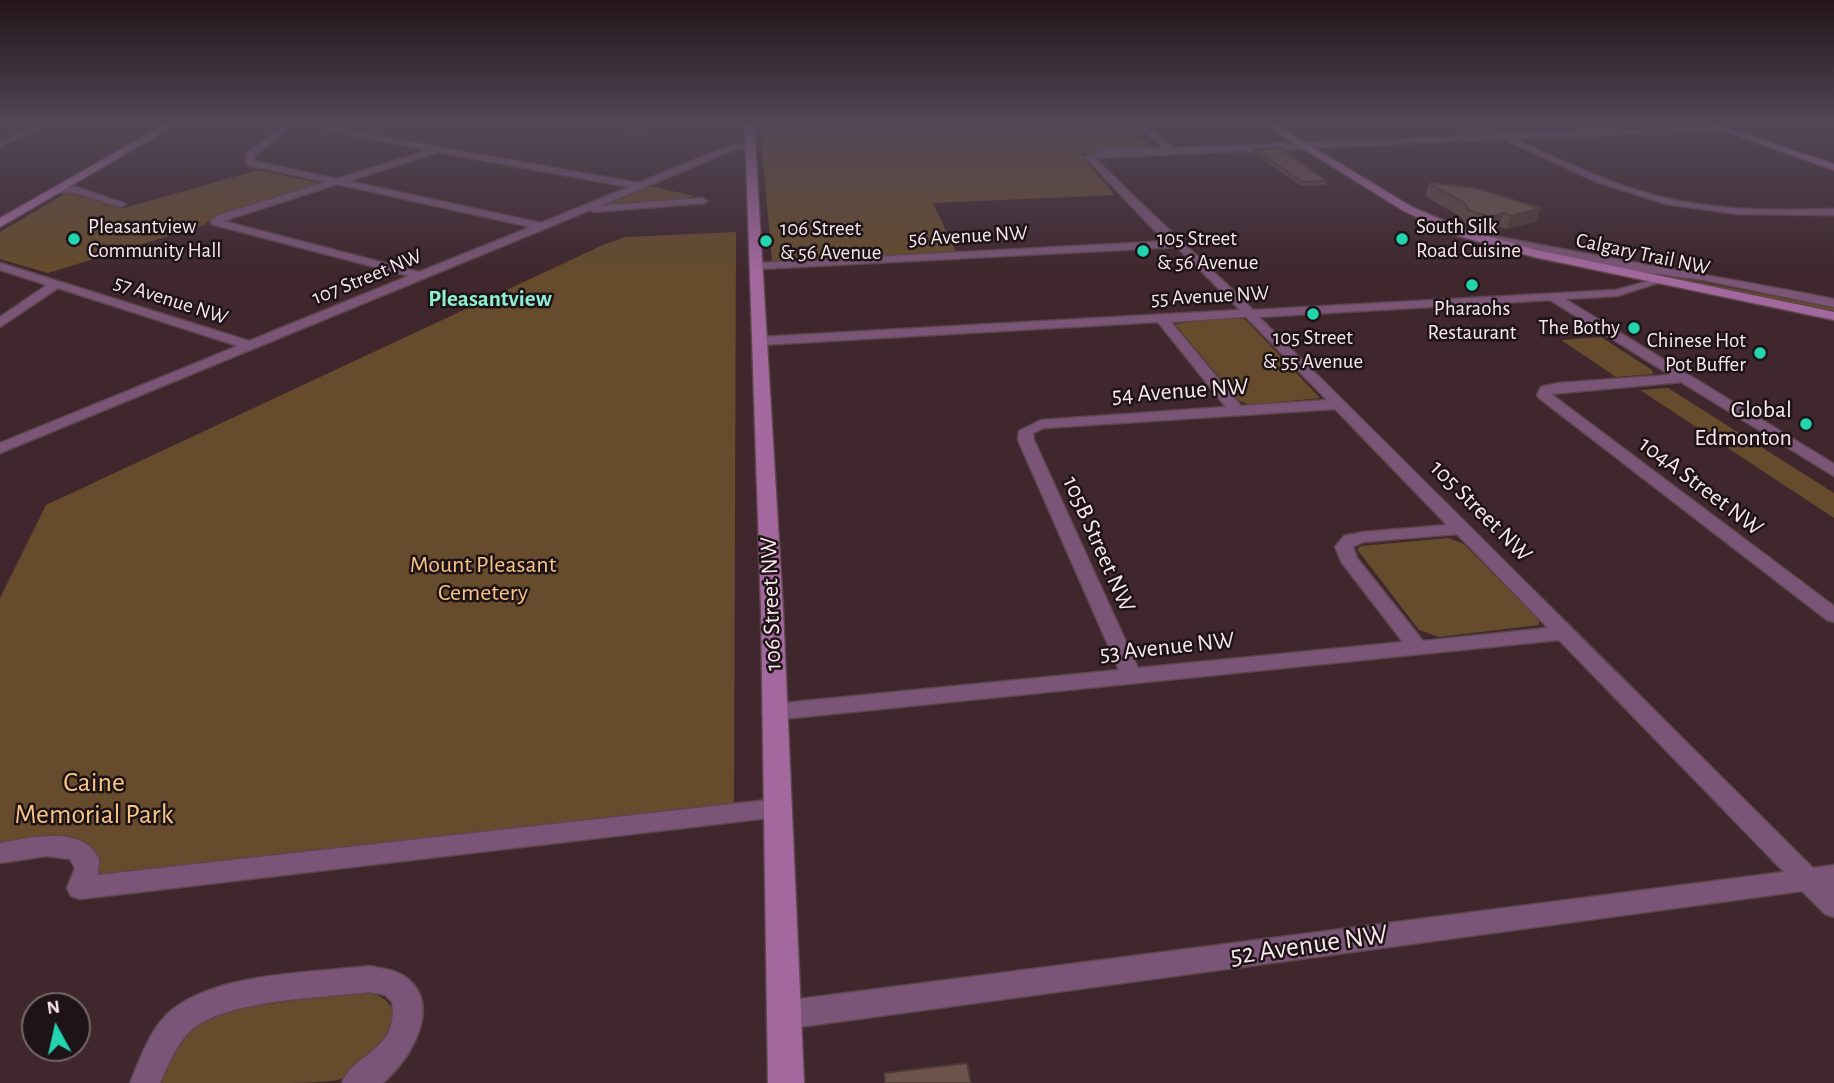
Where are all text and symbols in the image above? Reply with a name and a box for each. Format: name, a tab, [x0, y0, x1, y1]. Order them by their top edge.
place label: Pleasantview Community Hall	[88, 214, 222, 264]
place label: South Silk Road Cuisine	[1416, 214, 1521, 264]
place label: 106 Street & 56 Avenue	[780, 216, 881, 266]
street label: 56 Avenue NW	[908, 220, 1028, 252]
place label: 105 Street & 56 Avenue	[1157, 226, 1258, 276]
street label: Calgary Trail NW	[1574, 227, 1712, 281]
marker: Pleasantview Community Hall	[66, 231, 82, 247]
marker: South Silk Road Cuisine	[1394, 231, 1410, 247]
marker: 106 Street & 56 Avenue	[758, 233, 774, 249]
marker: 105 Street & 56 Avenue	[1135, 243, 1151, 259]
street label: 107 Street NW	[308, 244, 426, 310]
street label: 57 Avenue NW	[111, 270, 231, 330]
marker: Pharaohs Restaurant	[1464, 277, 1480, 293]
street label: 55 Avenue NW	[1150, 280, 1270, 312]
district label: Pleasantview	[428, 285, 552, 313]
place label: Pharaohs Restaurant	[1428, 296, 1516, 346]
marker: 105 Street & 55 Avenue	[1305, 306, 1321, 322]
place label: The Bothy	[1538, 315, 1620, 341]
marker: The Bothy	[1626, 320, 1642, 336]
place label: 105 Street & 55 Avenue	[1263, 325, 1363, 375]
place label: Chinese Hot Pot Buffer	[1647, 328, 1746, 378]
marker: Chinese Hot Pot Buffer	[1752, 345, 1768, 361]
street label: 54 Avenue NW	[1111, 372, 1249, 410]
place label: Global Edmonton	[1694, 396, 1792, 452]
marker: Global Edmonton	[1798, 416, 1814, 432]
street label: 104A Street NW	[1633, 430, 1769, 542]
street label: 105 Street NW	[1424, 454, 1538, 568]
street label: 105B Street NW	[1056, 472, 1142, 616]
street label: 106 Street NW	[754, 537, 788, 671]
park label: Mount Pleasant Cemetery	[410, 551, 556, 607]
street label: 53 Avenue NW	[1098, 626, 1236, 668]
park label: Caine Memorial Park	[15, 766, 173, 832]
street label: 52 Avenue NW	[1228, 917, 1390, 973]
north arrow	[21, 992, 91, 1062]
text: N	[45, 997, 61, 1018]

